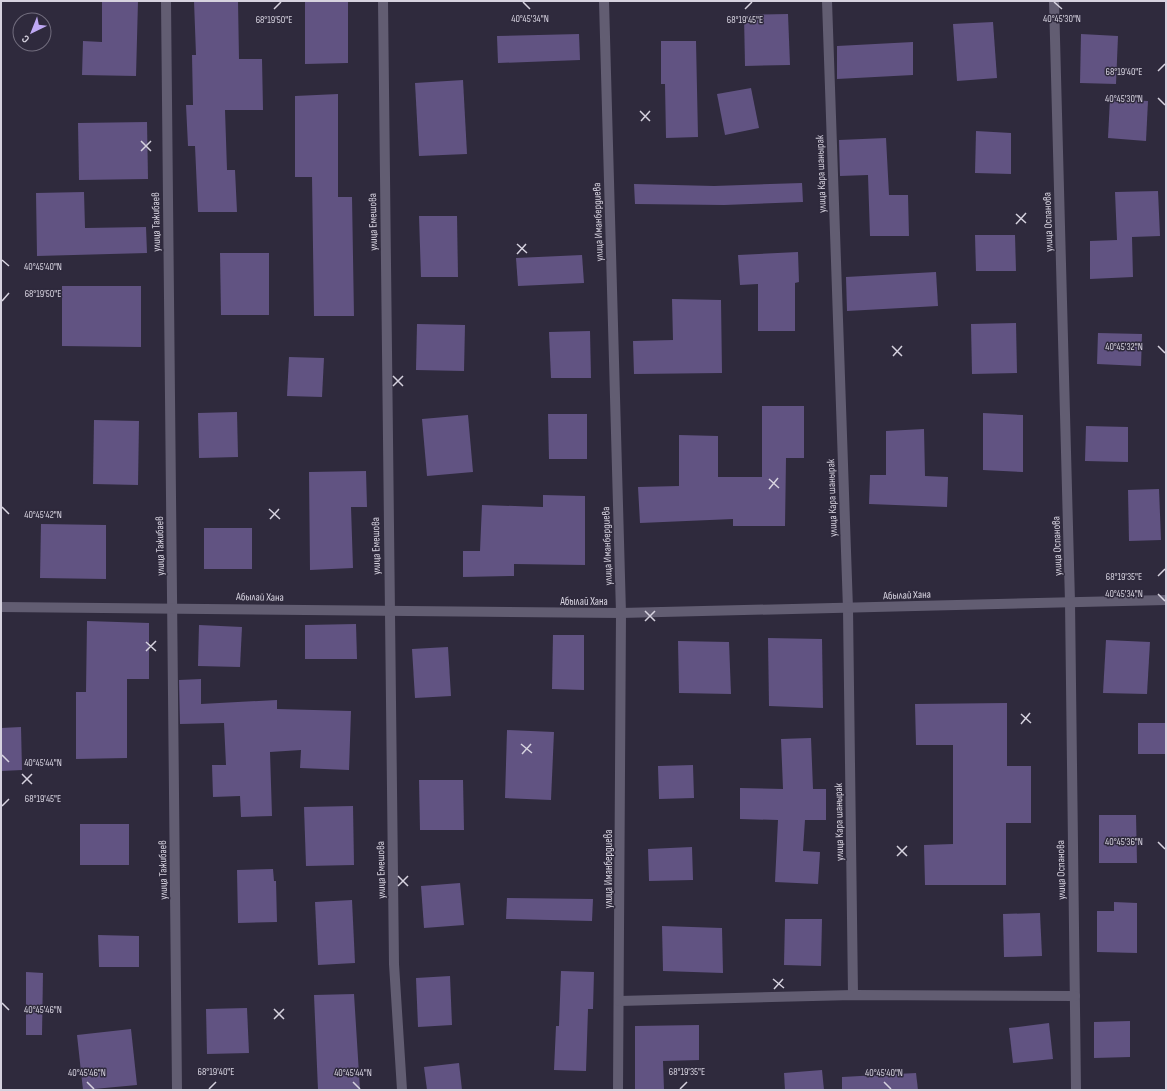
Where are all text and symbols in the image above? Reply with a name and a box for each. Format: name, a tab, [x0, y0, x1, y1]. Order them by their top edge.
north arrow	[12, 12, 52, 52]
text: 40°45'34"N	[511, 13, 549, 25]
text: 40°45'30"N	[1043, 13, 1081, 25]
text: 68°19'50"E	[256, 14, 292, 26]
text: 68°19'45"E	[727, 14, 763, 26]
text: С	[19, 32, 32, 46]
text: 68°19'40"E	[1106, 66, 1142, 78]
text: 40°45'30"N	[1105, 93, 1143, 105]
street label: улица Кара шанырак	[813, 134, 829, 213]
street label: улица Иманбердиева	[590, 182, 606, 262]
street label: улица Тажибаев	[149, 192, 163, 252]
street label: улица Оспанова	[1040, 192, 1056, 252]
street label: улица Емешова	[366, 193, 380, 251]
text: 40°45'40"N	[24, 261, 62, 273]
text: 68°19'50"E	[25, 288, 61, 300]
text: 40°45'32"N	[1105, 341, 1143, 353]
street label: улица Кара шанырак	[824, 458, 840, 537]
street label: улица Иманбердиева	[599, 506, 615, 586]
text: 40°45'42"N	[24, 509, 62, 521]
street label: улица Тажибаев	[153, 516, 167, 576]
street label: улица Оспанова	[1049, 516, 1065, 576]
street label: улица Емешова	[369, 517, 383, 575]
text: 68°19'35"E	[1106, 571, 1142, 583]
street label: Абылай Хана	[882, 588, 931, 602]
text: 40°45'34"N	[1105, 588, 1143, 600]
street label: Абылай Хана	[235, 590, 284, 604]
street label: Абылай Хана	[559, 595, 608, 608]
text: 40°45'44"N	[24, 757, 62, 769]
street label: улица Кара шанырак	[832, 782, 846, 861]
text: 68°19'45"E	[25, 793, 61, 805]
street label: улица Иманбердиева	[602, 830, 615, 908]
text: 40°45'36"N	[1105, 836, 1143, 848]
street label: улица Тажибаев	[156, 840, 170, 900]
street label: улица Оспанова	[1054, 840, 1068, 900]
street label: улица Емешова	[374, 841, 388, 899]
text: 40°45'46"N	[24, 1004, 62, 1016]
text: 68°19'40"E	[198, 1066, 234, 1078]
text: 68°19'35"E	[669, 1066, 705, 1078]
text: 40°45'46"N	[68, 1067, 106, 1079]
text: 40°45'44"N	[334, 1067, 372, 1079]
text: 40°45'40"N	[865, 1067, 903, 1079]

